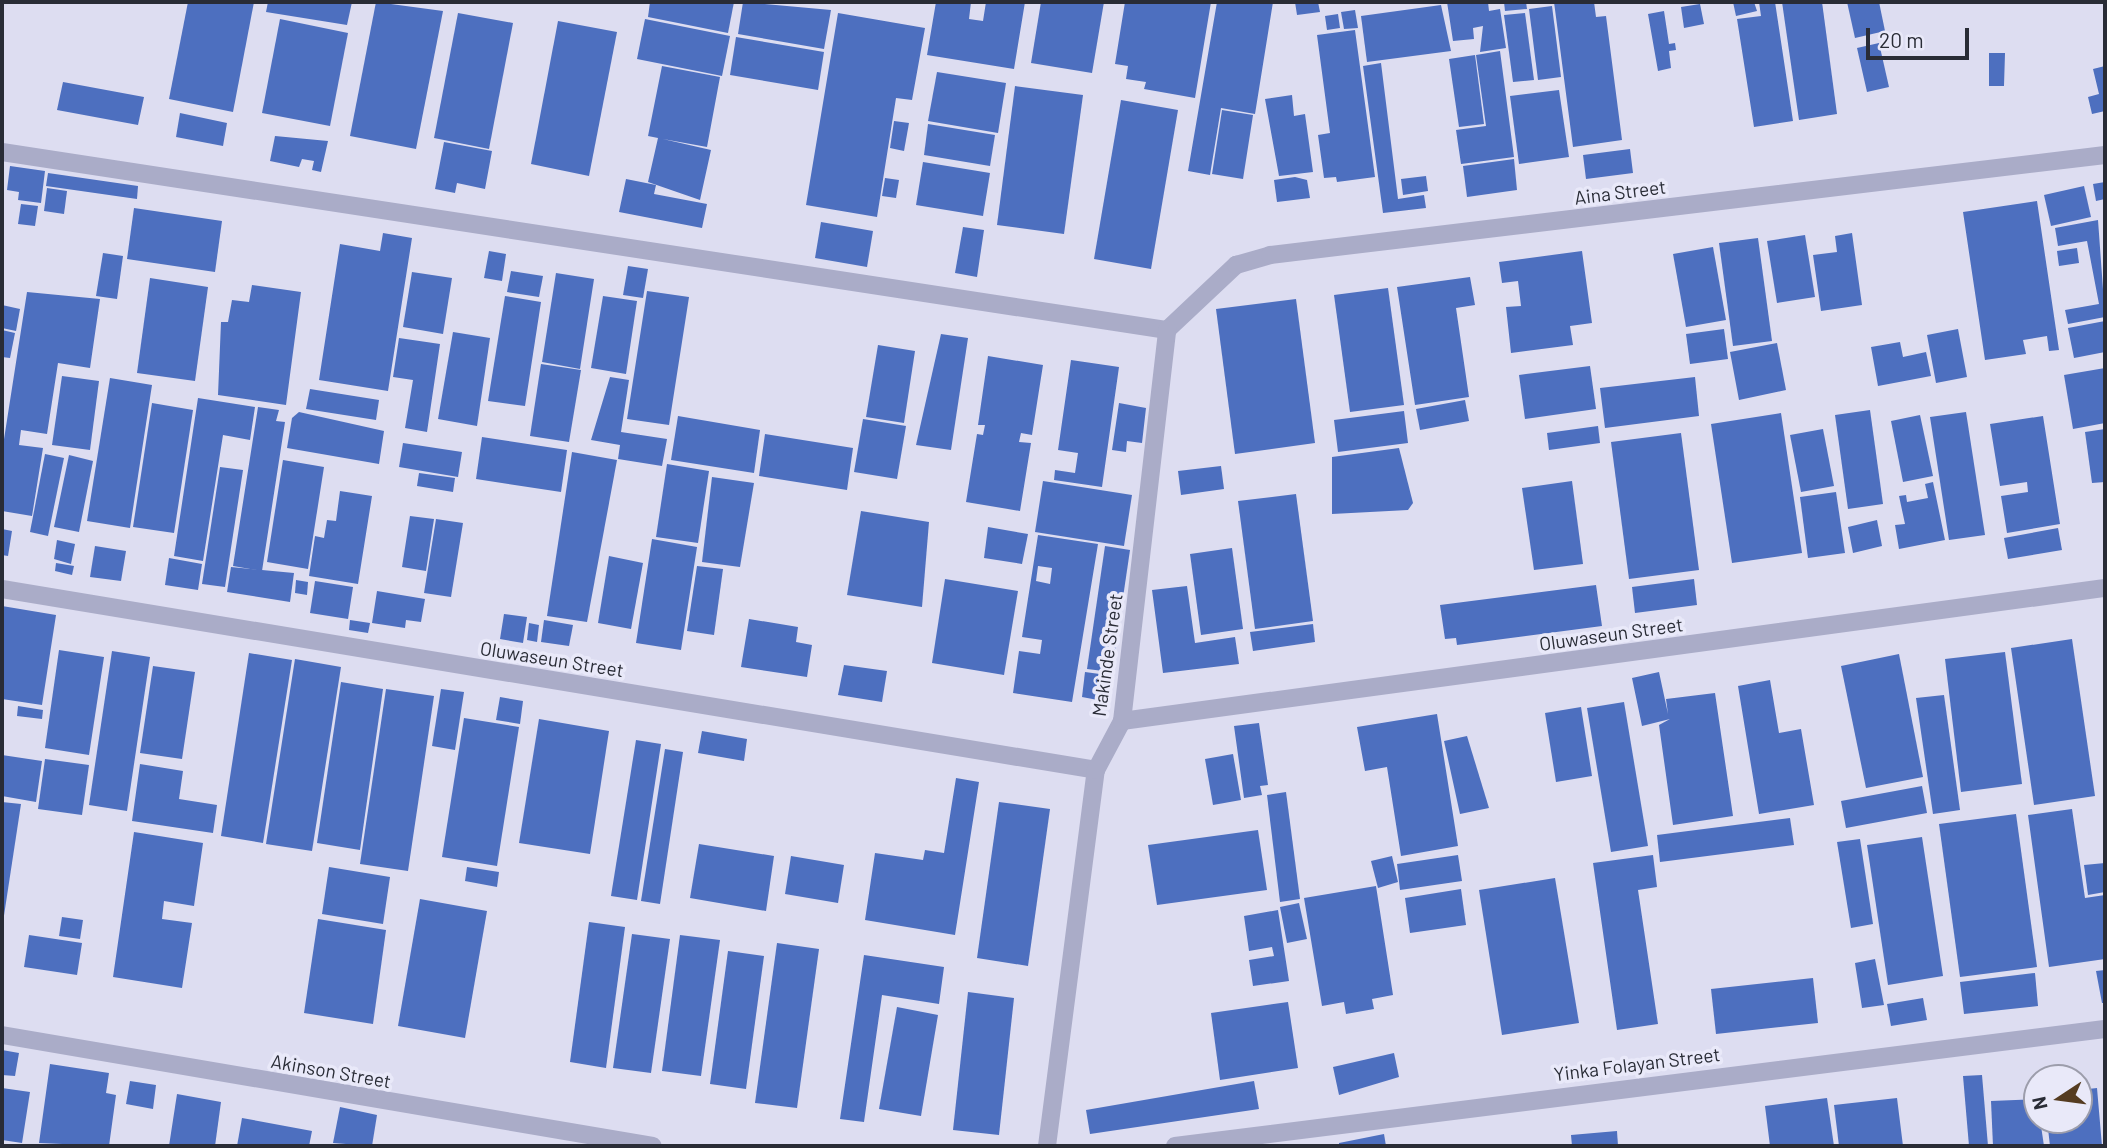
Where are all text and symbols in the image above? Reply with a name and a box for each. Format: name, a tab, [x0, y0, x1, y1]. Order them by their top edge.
scale bar	[1869, 14, 1972, 58]
text: 20 m	[1879, 27, 1924, 52]
street label: Aina Street	[1573, 175, 1667, 209]
street label: Makinde Street	[1087, 592, 1127, 718]
street label: Oluwaseun Street	[1538, 613, 1684, 655]
street label: Oluwaseun Street	[479, 636, 625, 682]
street label: Yinka Folayan Street	[1553, 1042, 1721, 1086]
street label: Akinson Street	[269, 1049, 393, 1093]
north arrow	[2023, 1064, 2093, 1134]
text: N	[2026, 1095, 2052, 1112]

